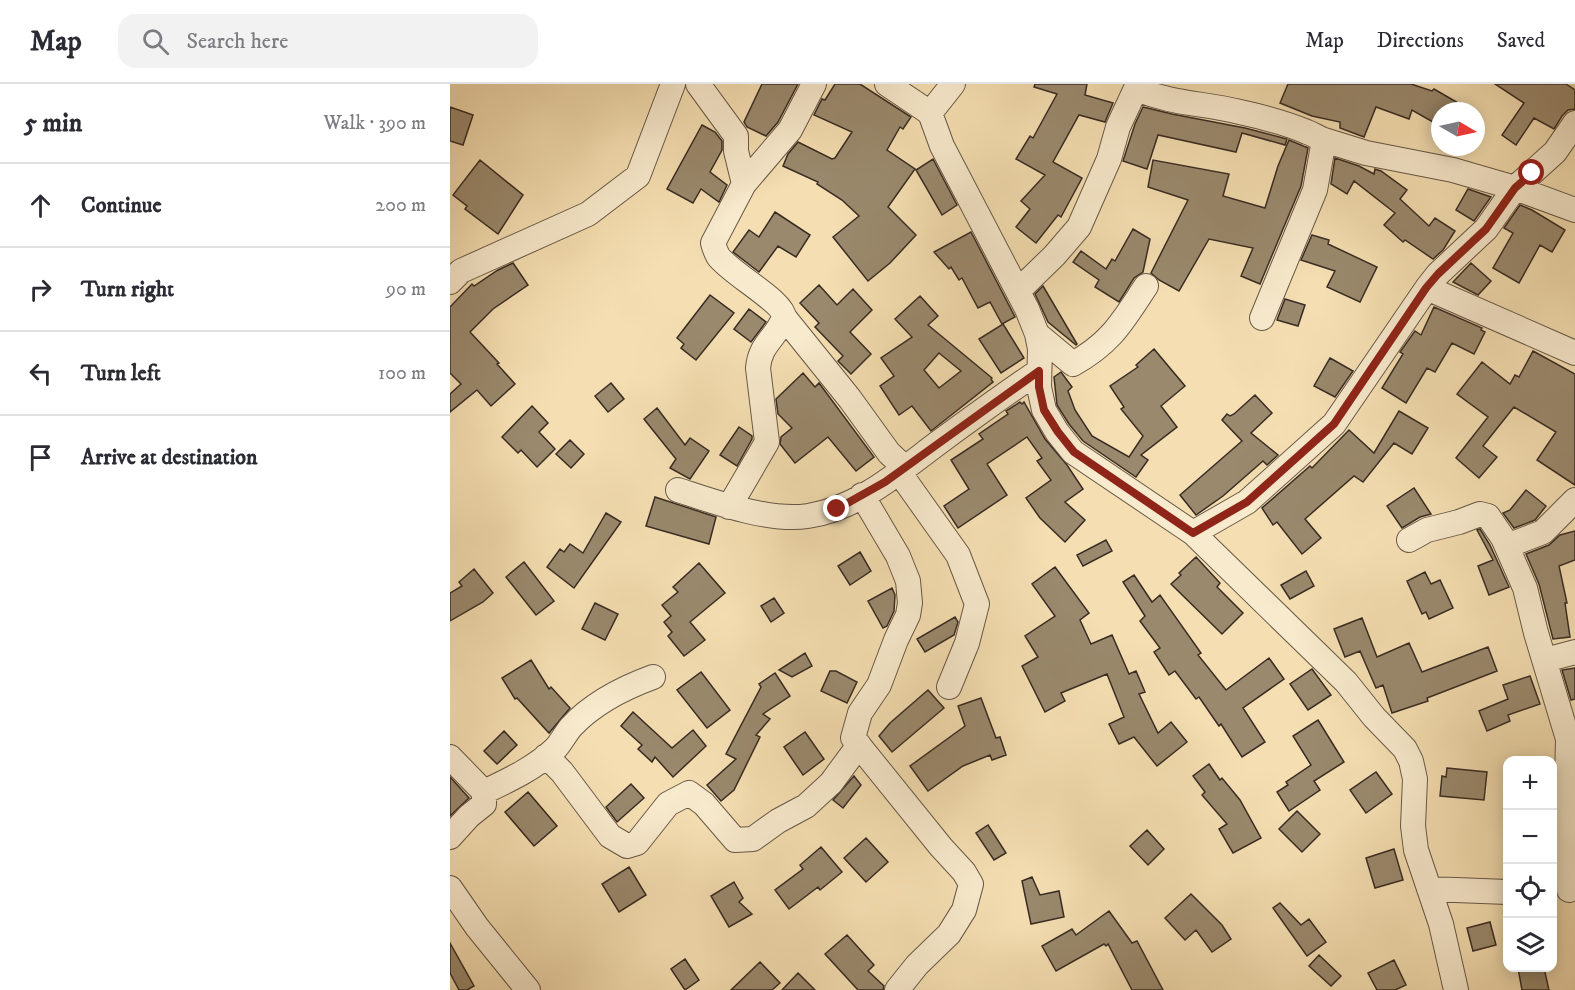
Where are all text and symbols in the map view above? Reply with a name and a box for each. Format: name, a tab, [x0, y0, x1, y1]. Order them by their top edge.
search box	[118, 14, 538, 68]
text: Map	[30, 24, 82, 59]
icon: search	[139, 25, 172, 58]
text: Search here	[187, 28, 288, 55]
text: Map	[1305, 28, 1344, 54]
text: Directions	[1377, 28, 1464, 54]
text: Saved	[1497, 28, 1545, 54]
north arrow	[1431, 102, 1485, 156]
text: 5 min	[24, 107, 82, 140]
text: Walk · 390 m	[324, 111, 426, 136]
route start	[1518, 159, 1544, 185]
icon: ahead	[24, 189, 57, 222]
text: Continue	[81, 192, 162, 219]
text: 200 m	[375, 193, 426, 218]
icon: right	[24, 273, 57, 306]
text: Turn right	[81, 276, 174, 303]
text: 90 m	[386, 277, 426, 302]
icon: left	[24, 357, 57, 390]
text: Turn left	[81, 360, 161, 387]
text: 100 m	[378, 361, 426, 386]
icon: arrive	[24, 441, 57, 474]
text: Arrive at destination	[81, 444, 258, 471]
route end	[823, 495, 849, 521]
map controls	[1503, 756, 1557, 972]
button: +	[1503, 756, 1557, 810]
button: −	[1503, 810, 1557, 864]
button: locate	[1503, 864, 1557, 918]
button: layers	[1503, 918, 1557, 972]

